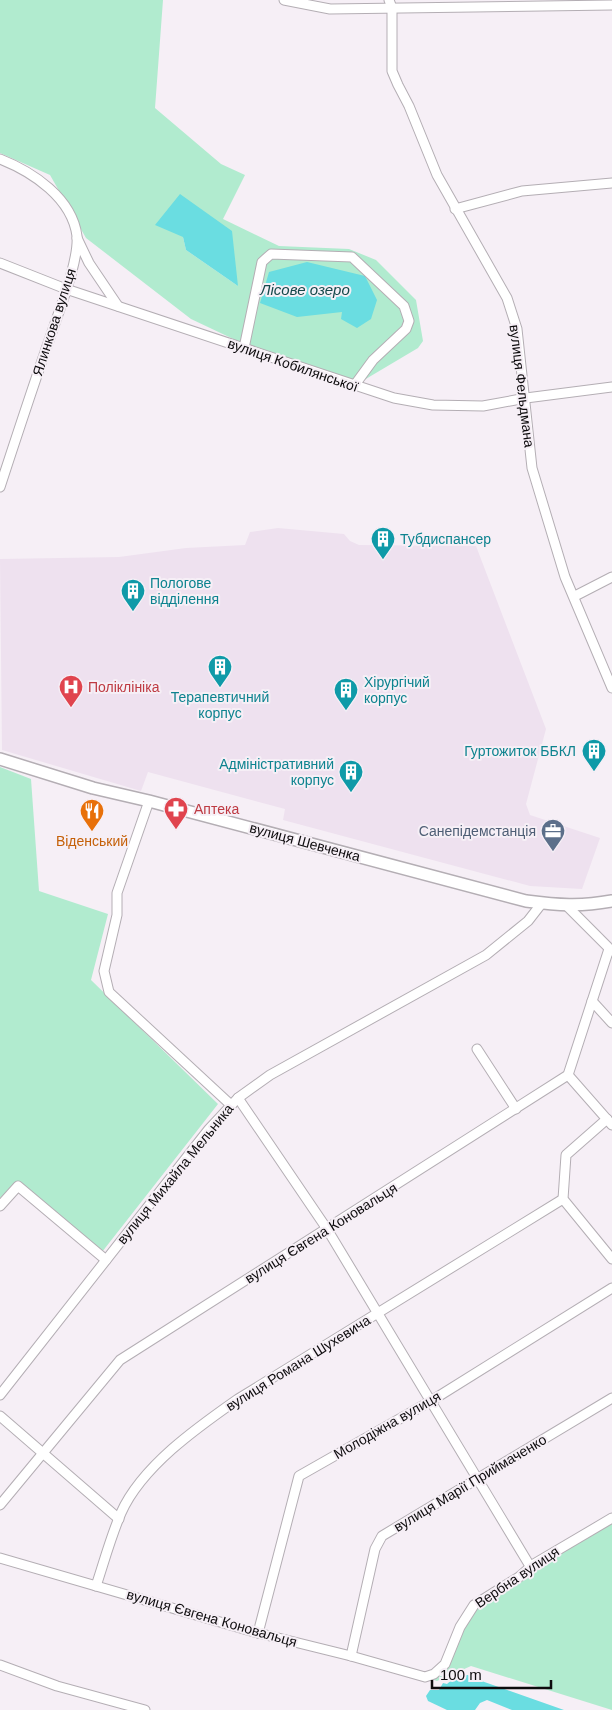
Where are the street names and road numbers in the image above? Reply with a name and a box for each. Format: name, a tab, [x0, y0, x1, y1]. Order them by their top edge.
street label: Ялинкова вулиця	[29, 266, 79, 378]
street label: вулиця Фельдмана	[507, 324, 538, 449]
street label: вулиця Кобилянської	[226, 335, 360, 395]
street label: вулиця Шевченка	[248, 820, 362, 865]
street label: вулиця Михайла Мельника	[114, 1101, 237, 1247]
street label: вулиця Євгена Коновальця	[242, 1179, 400, 1287]
street label: вулиця Романа Шухевича	[223, 1312, 373, 1414]
street label: Молодіжна вулиця	[331, 1388, 443, 1462]
street label: вулиця Марії Приймаченко	[391, 1431, 549, 1535]
street label: Вербна вулиця	[472, 1543, 562, 1611]
street label: вулиця Євгена Коновальця	[125, 1586, 299, 1650]

